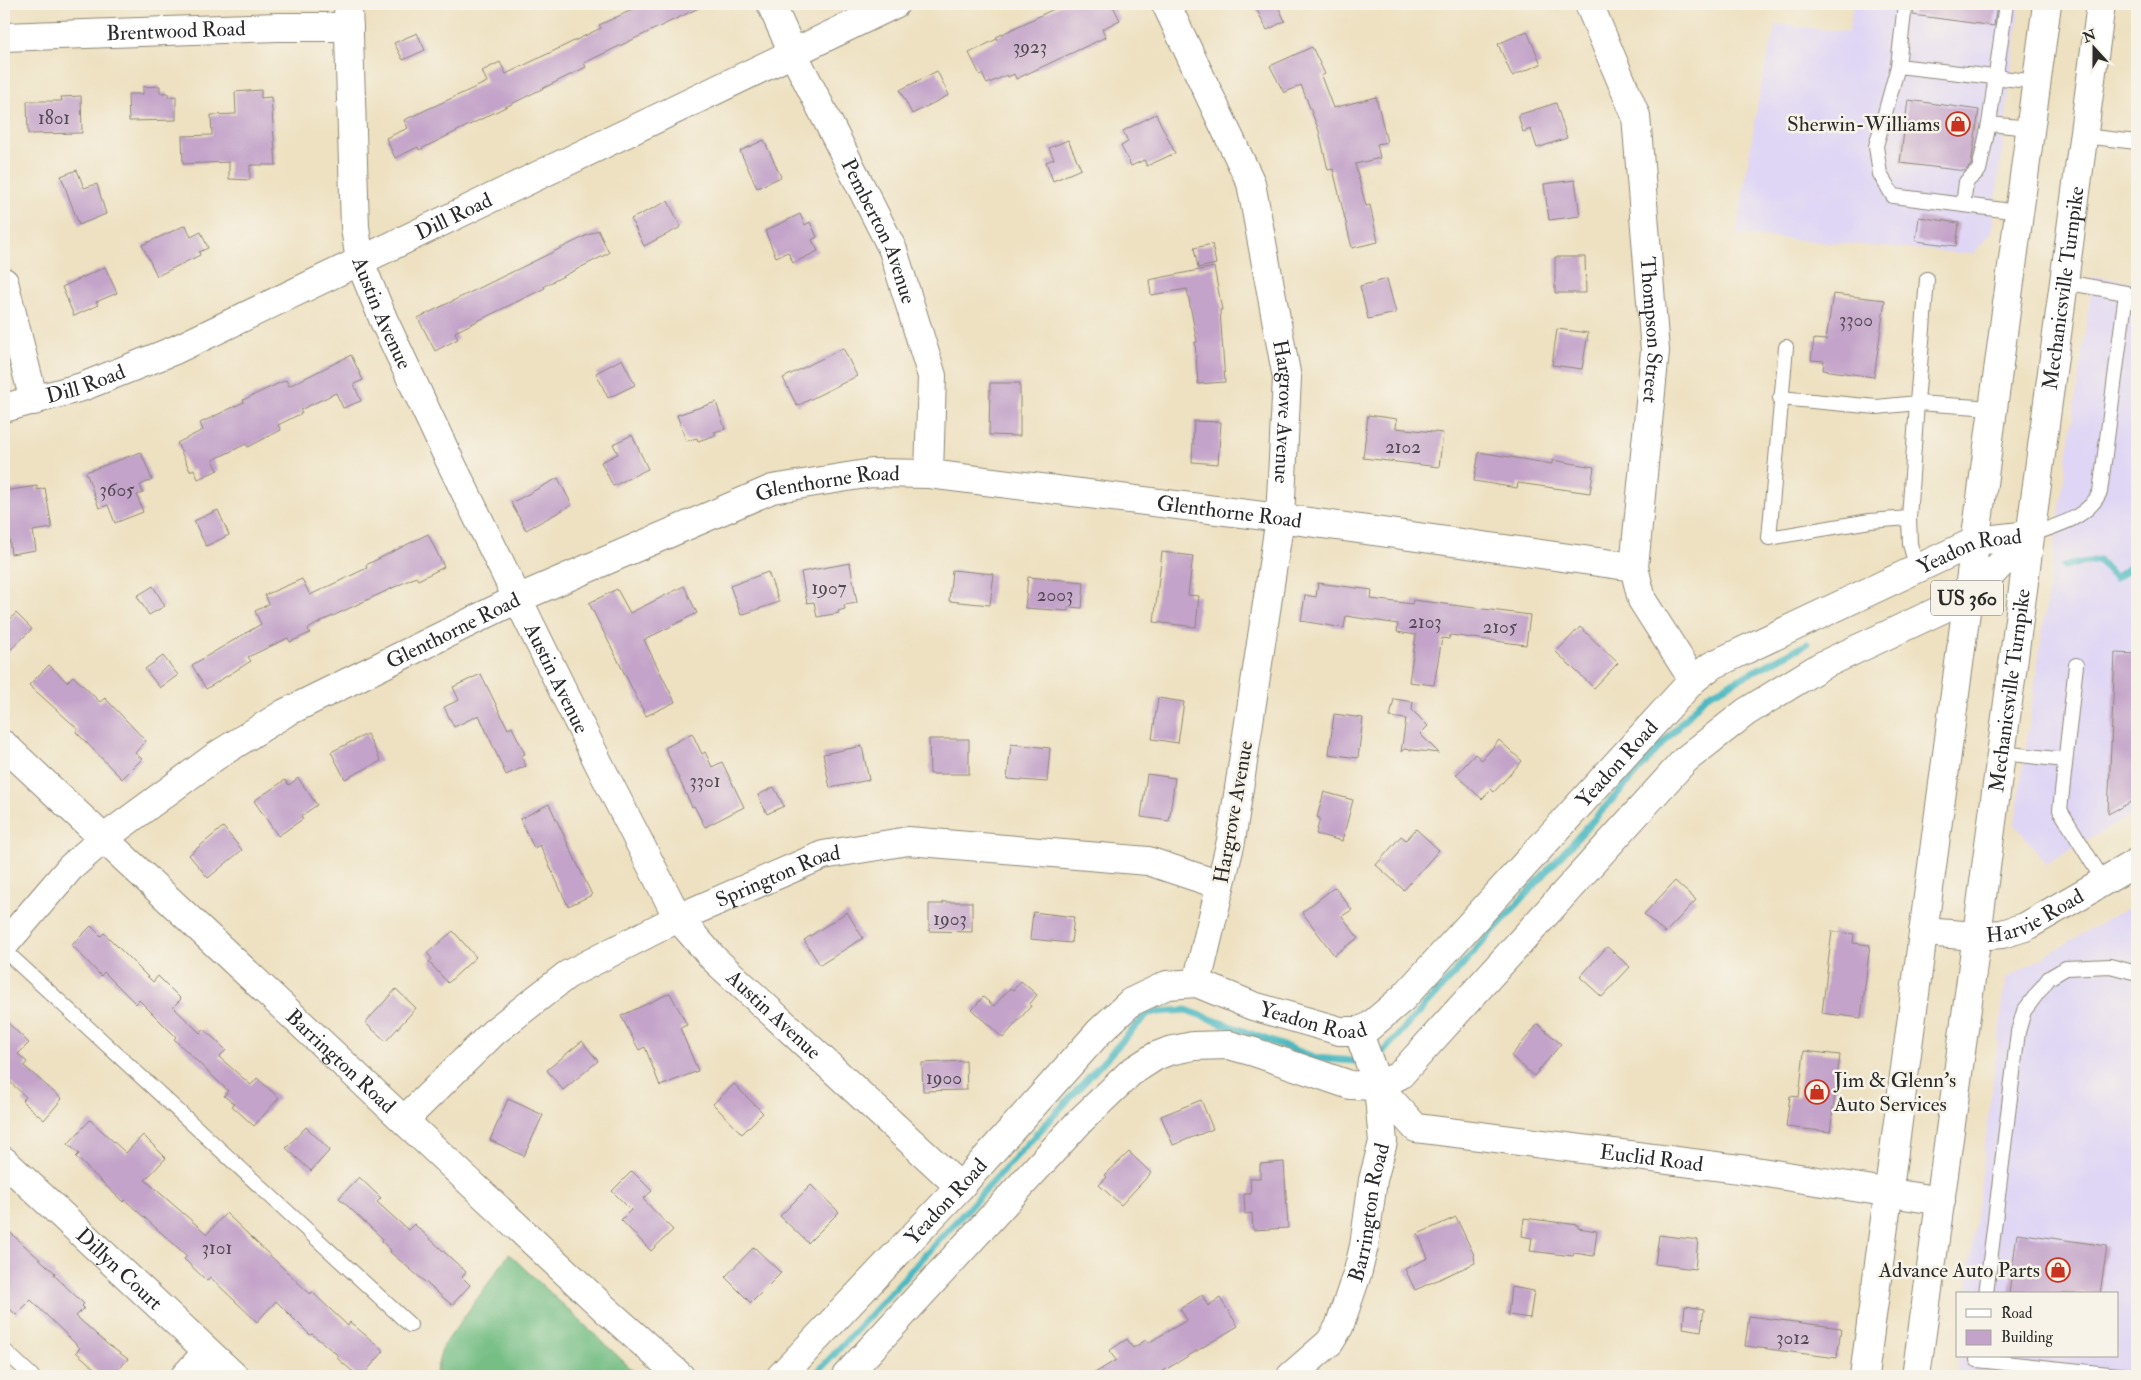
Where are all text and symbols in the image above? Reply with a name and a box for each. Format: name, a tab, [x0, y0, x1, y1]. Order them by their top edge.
street label: Brentwood Road	[106, 15, 247, 47]
north arrow	[2068, 22, 2118, 72]
text: N	[2080, 26, 2099, 47]
house number: 3923	[1013, 35, 1047, 59]
house number: 1801	[38, 106, 70, 130]
place label: Sherwin-Williams	[1787, 111, 1940, 138]
shop icon: Sherwin-Williams	[1945, 111, 1971, 137]
street label: Pemberton Avenue	[835, 154, 922, 308]
street label: Mechanicsville Turnpike	[2037, 184, 2091, 391]
street label: Dill Road	[411, 186, 497, 246]
street label: Austin Avenue	[345, 252, 418, 374]
street label: Thompson Street	[1633, 256, 1668, 404]
house number: 3300	[1839, 308, 1873, 332]
street label: Hargrove Avenue	[1266, 338, 1300, 485]
street label: Dill Road	[43, 358, 130, 410]
house number: 2102	[1385, 435, 1421, 459]
street label: Glenthorne Road	[751, 460, 901, 509]
house number: 3605	[100, 478, 135, 502]
street label: Glenthorne Road	[1155, 490, 1304, 535]
street label: Yeadon Road	[1913, 523, 2024, 581]
house number: 1907	[812, 576, 847, 600]
road number: US 360	[1931, 580, 2003, 616]
house number: 2003	[1037, 583, 1073, 607]
street label: Glenthorne Road	[382, 586, 525, 675]
street label: Mechanicsville Turnpike	[1983, 587, 2037, 794]
house number: 2103	[1408, 610, 1442, 634]
house number: 2105	[1483, 615, 1518, 639]
street label: Austin Avenue	[517, 618, 595, 738]
street label: Yeadon Road	[1570, 714, 1665, 813]
street label: Hargrove Avenue	[1208, 738, 1259, 886]
house number: 3301	[690, 769, 721, 793]
street label: Springton Road	[712, 839, 843, 914]
street label: Harvie Road	[1985, 883, 2089, 949]
house number: 1903	[933, 907, 967, 931]
street label: Austin Avenue	[720, 964, 827, 1066]
street label: Yeadon Road	[1256, 996, 1371, 1045]
street label: Barrington Road	[280, 1003, 402, 1120]
house number: 1900	[926, 1066, 962, 1090]
place label: Jim & Glenn's Auto Services	[1833, 1067, 1956, 1118]
shop icon: Jim & Glenn's Auto Services	[1804, 1079, 1830, 1105]
street label: Euclid Road	[1598, 1138, 1705, 1178]
street label: Barrington Road	[1342, 1140, 1396, 1286]
street label: Yeadon Road	[899, 1152, 994, 1251]
street label: Dillyn Court	[70, 1222, 168, 1316]
house number: 3101	[202, 1236, 232, 1260]
place label: Advance Auto Parts	[1878, 1257, 2040, 1284]
shop icon: Advance Auto Parts	[2045, 1257, 2071, 1283]
legend	[1956, 1292, 2118, 1358]
text: Road	[2001, 1304, 2033, 1323]
house number: 3012	[1776, 1326, 1810, 1350]
text: Building	[2001, 1328, 2053, 1347]

